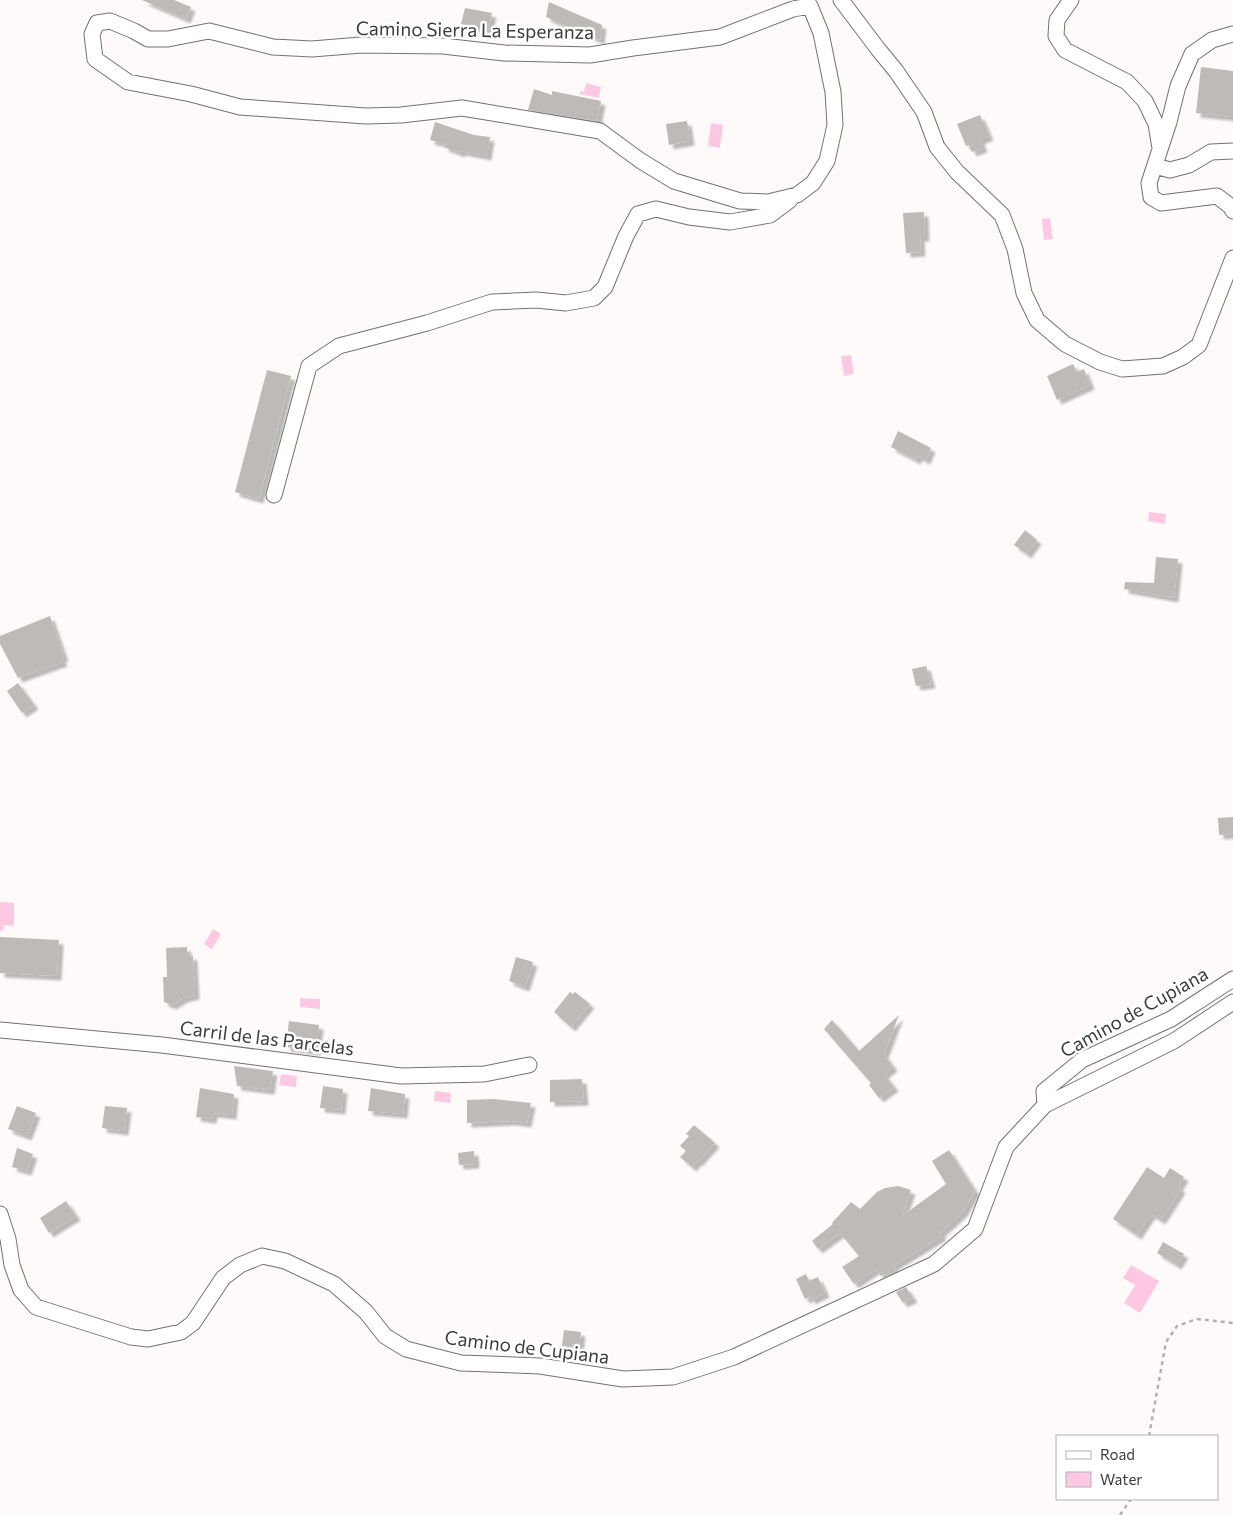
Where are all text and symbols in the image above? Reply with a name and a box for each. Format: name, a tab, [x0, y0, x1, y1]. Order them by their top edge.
street label: Camino Sierra La Esperanza	[356, 16, 594, 43]
street label: Camino de Cupiana	[1056, 961, 1212, 1062]
street label: Carril de las Parcelas	[179, 1015, 355, 1060]
street label: Camino de Cupiana	[444, 1325, 611, 1368]
legend	[1056, 1435, 1218, 1500]
text: Road	[1100, 1445, 1135, 1463]
text: Water	[1100, 1470, 1142, 1488]

